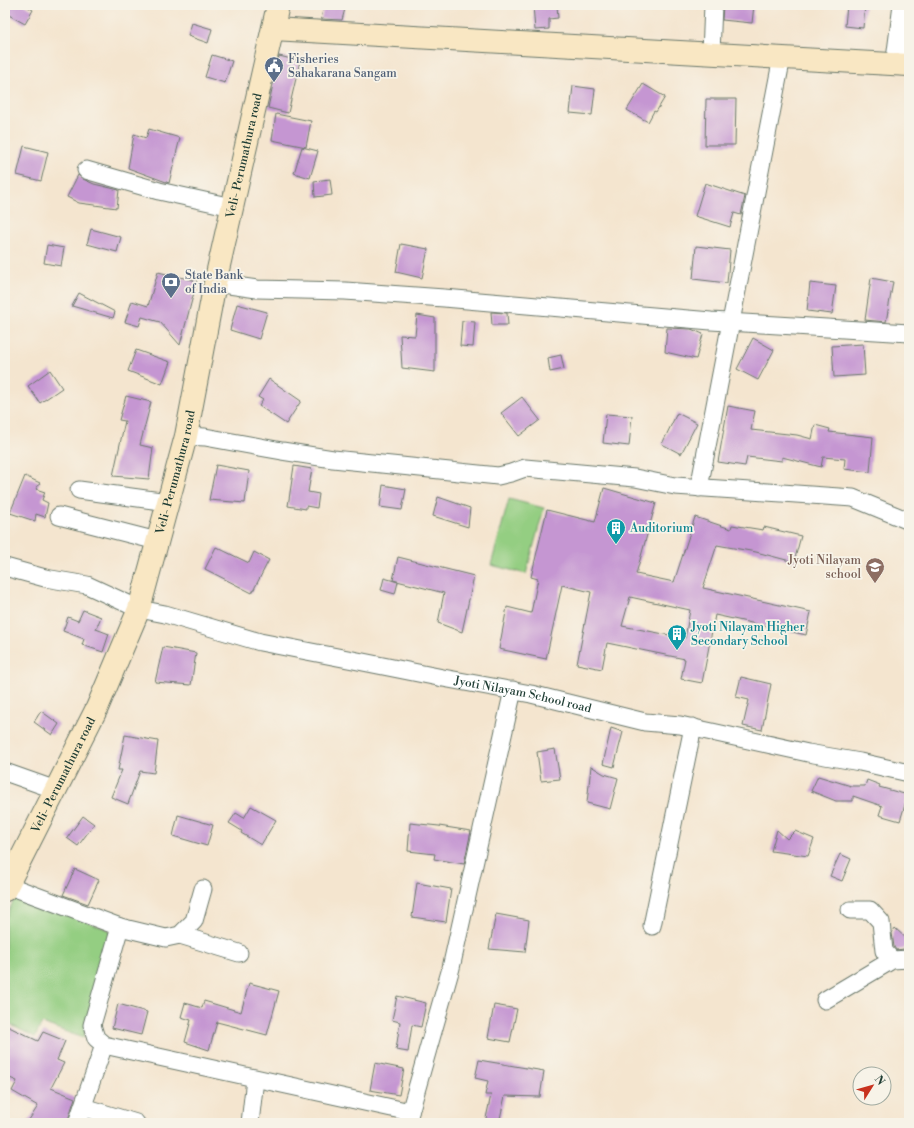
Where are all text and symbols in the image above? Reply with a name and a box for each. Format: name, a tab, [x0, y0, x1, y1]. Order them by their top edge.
place label: Fisheries Sahakarana Sangam	[288, 52, 397, 81]
public building icon: Fisheries Sahakarana Sangam	[263, 55, 285, 83]
street label: Veli- Perumathura road	[222, 92, 265, 221]
place label: State Bank of India	[185, 268, 244, 297]
bank icon: State Bank of India	[160, 271, 182, 299]
street label: Veli- Perumathura road	[152, 409, 198, 537]
building icon: Auditorium	[605, 517, 627, 545]
place label: Auditorium	[629, 521, 694, 536]
place label: Jyoti Nilayam school	[787, 553, 861, 582]
school or university icon: Jyoti Nilayam school	[864, 556, 886, 584]
place label: Jyoti Nilayam Higher Secondary School	[690, 620, 805, 649]
building icon: Jyoti Nilayam Higher Secondary School	[666, 623, 688, 651]
street label: Jyoti Nilayam School road	[452, 673, 593, 716]
street label: Veli- Perumathura road	[27, 714, 99, 836]
north arrow	[852, 1066, 892, 1106]
text: N	[871, 1073, 888, 1089]

